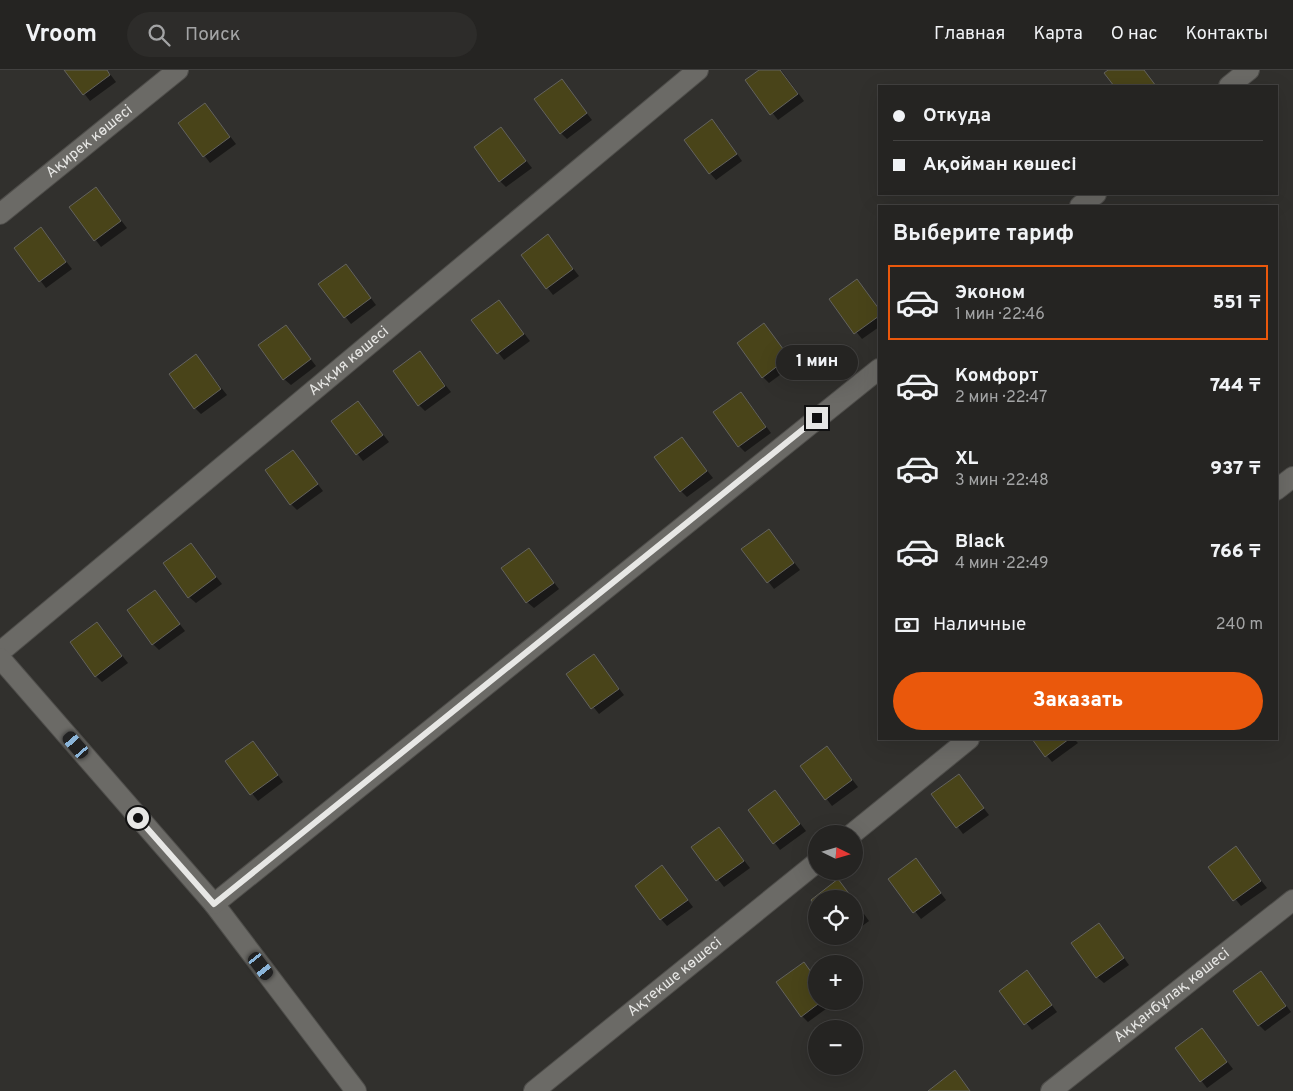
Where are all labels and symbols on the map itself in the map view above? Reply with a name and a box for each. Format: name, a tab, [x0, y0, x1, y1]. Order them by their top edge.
street label: Ақирек көшесі	[42, 101, 137, 183]
street label: Аққия көшесі	[305, 322, 393, 400]
callout: 1 мин	[776, 346, 858, 380]
route end	[806, 407, 828, 429]
car	[60, 729, 91, 761]
route start	[127, 807, 149, 829]
north arrow	[808, 825, 862, 880]
street label: Ақтекше көшесі	[624, 933, 726, 1021]
street label: Аққанбұлақ көшесі	[1110, 944, 1234, 1047]
car	[245, 950, 276, 982]

